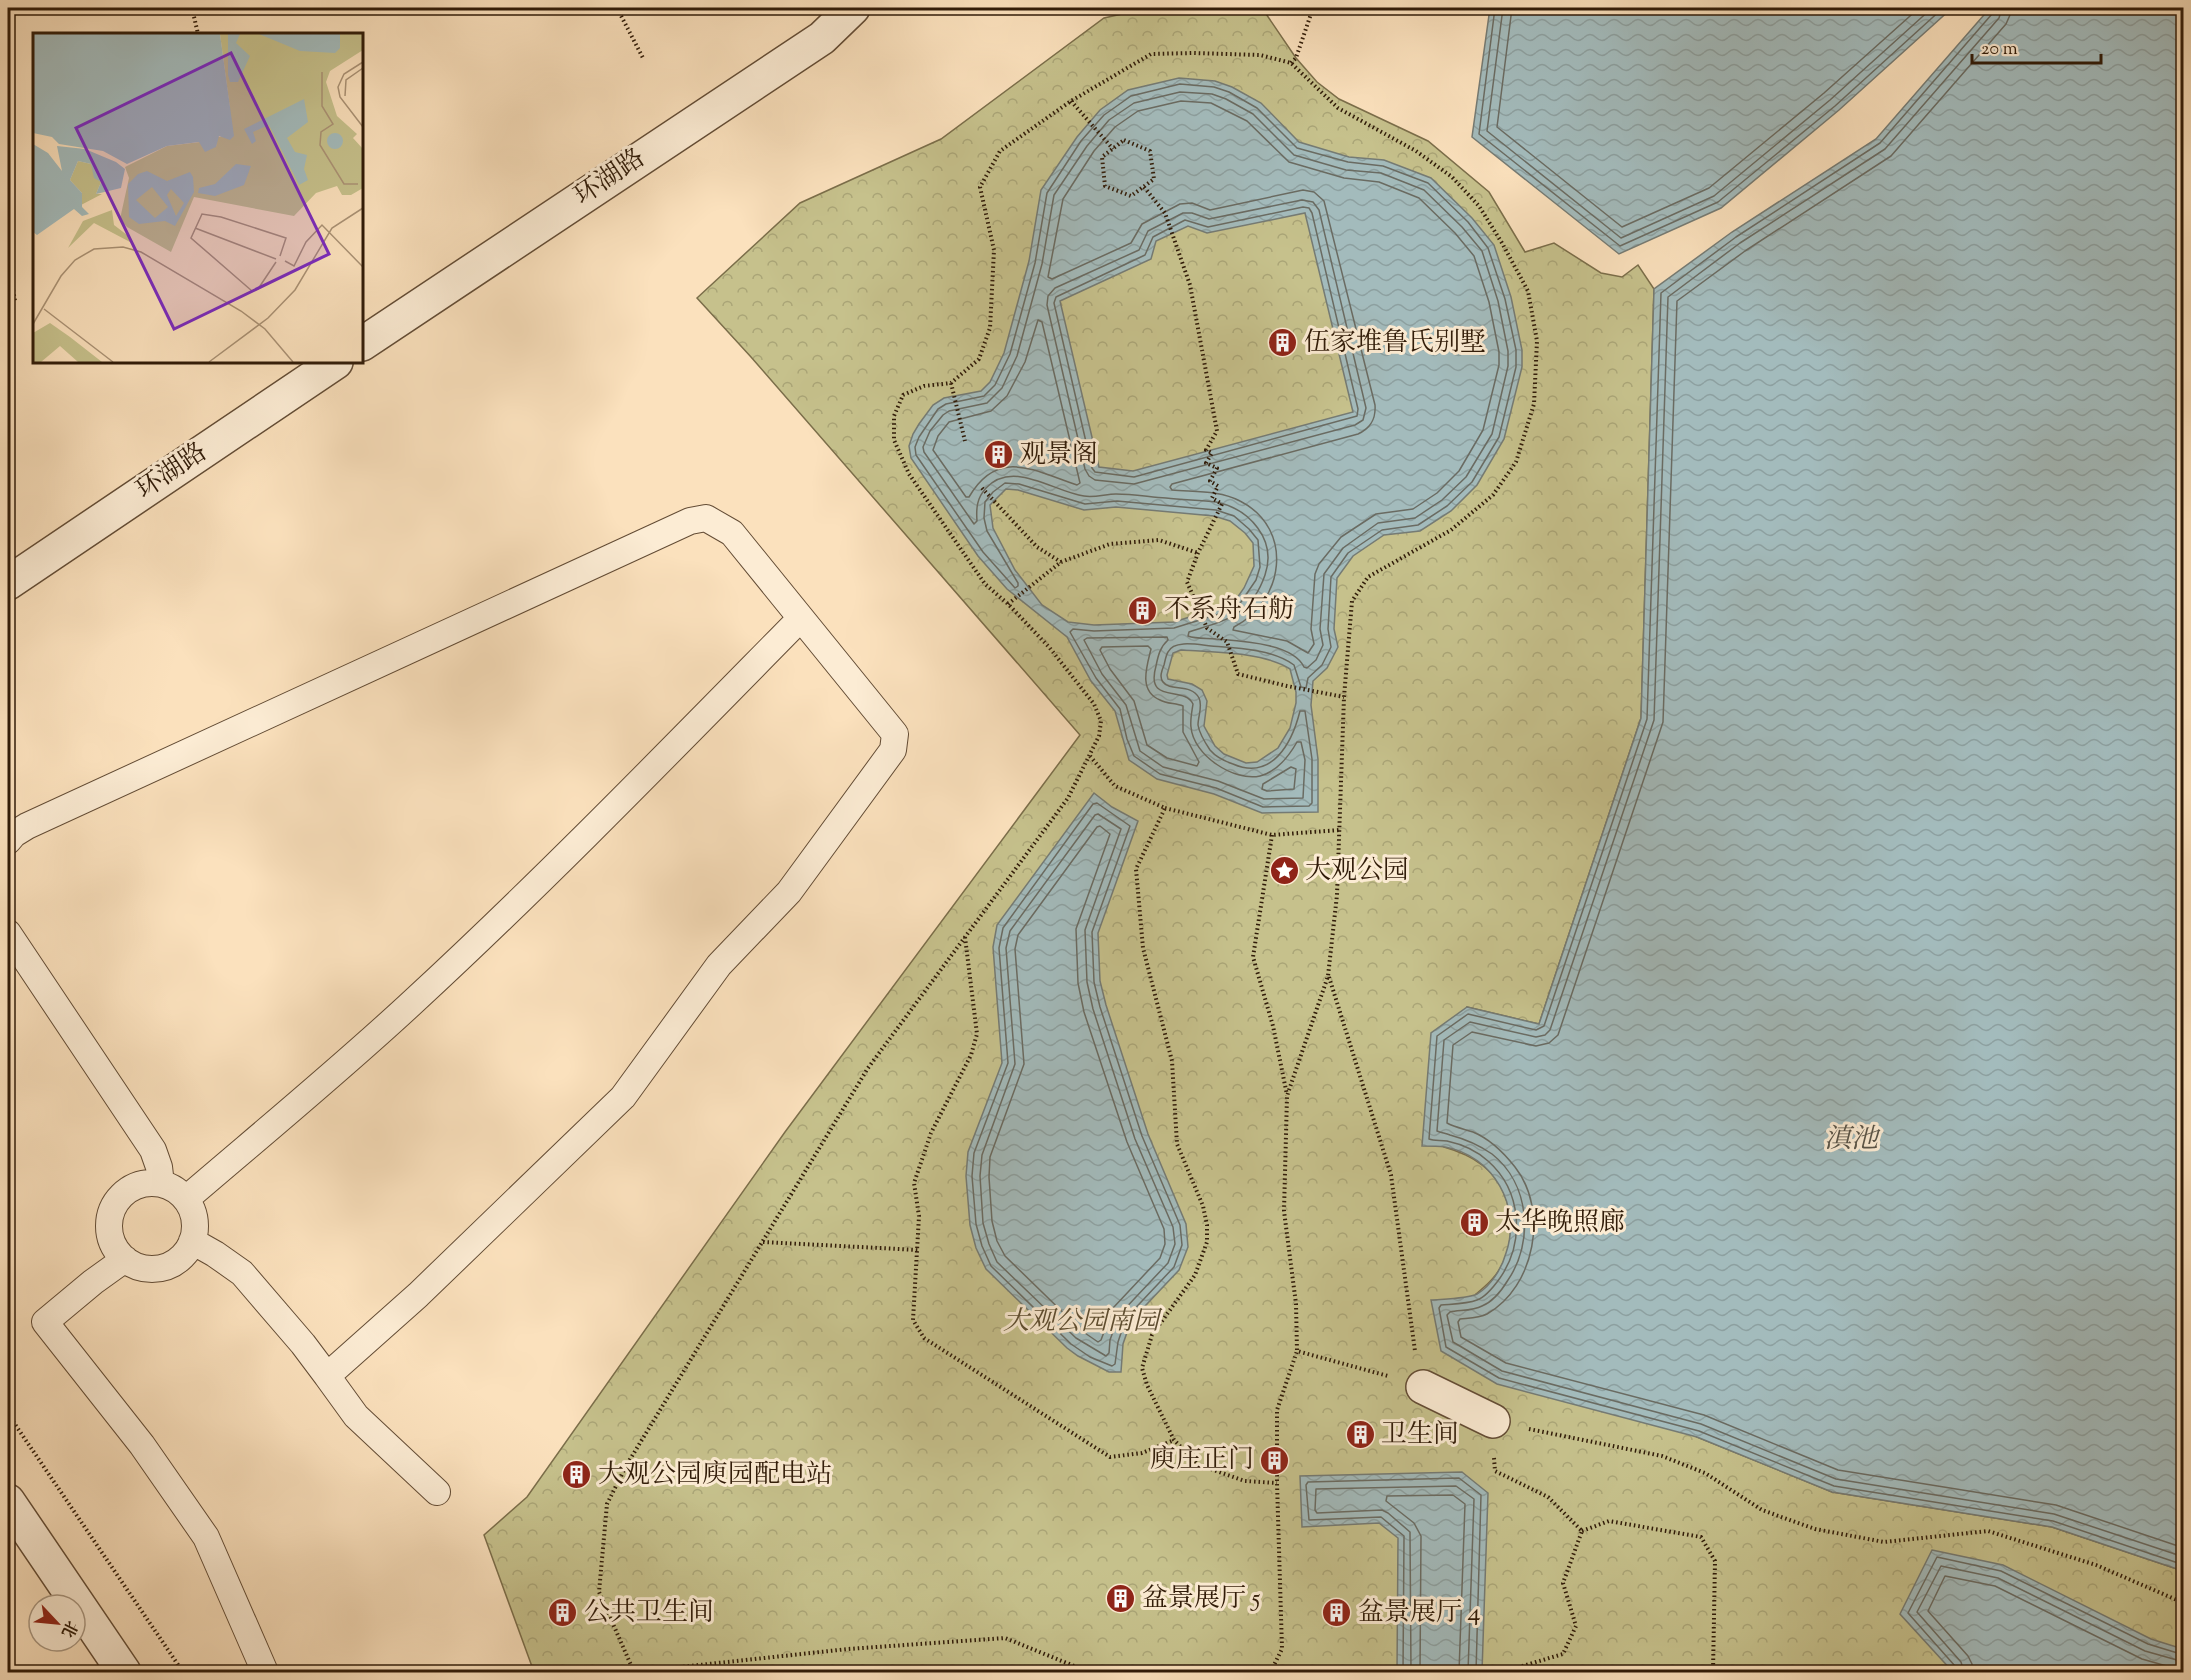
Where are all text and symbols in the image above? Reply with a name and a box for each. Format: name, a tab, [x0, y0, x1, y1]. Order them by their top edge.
scale bar	[1972, 27, 2101, 65]
inset map	[33, 33, 363, 363]
text: 20 m	[1981, 37, 2018, 63]
street label: 环湖路	[567, 141, 653, 215]
place label: 伍家堆鲁氏别墅	[1304, 325, 1486, 362]
building icon: 伍家堆鲁氏别墅	[1267, 327, 1299, 359]
street label: 环湖路	[129, 435, 215, 509]
place label: 观景阁	[1020, 437, 1098, 474]
building icon: 观景阁	[983, 439, 1015, 471]
place label: 不系舟石舫	[1164, 592, 1294, 629]
building icon: 不系舟石舫	[1127, 594, 1159, 626]
place label: 大观公园	[1305, 853, 1409, 890]
place icon: 大观公园	[1268, 855, 1300, 887]
water label: 滇池	[1824, 1121, 1881, 1160]
place label: 太华晚照廊	[1495, 1205, 1625, 1242]
building icon: 太华晚照廊	[1458, 1207, 1490, 1239]
park label: 大观公园南园	[1003, 1304, 1163, 1341]
place label: 卫生间	[1381, 1417, 1459, 1454]
building icon: 卫生间	[1344, 1419, 1376, 1451]
place label: 庾庄正门	[1150, 1442, 1254, 1479]
building icon: 庾庄正门	[1259, 1444, 1291, 1476]
place label: 大观公园庾园配电站	[598, 1457, 832, 1494]
building icon: 大观公园庾园配电站	[561, 1459, 593, 1491]
place label: 盆景展厅 5	[1142, 1581, 1261, 1618]
building icon: 盆景展厅 5	[1105, 1583, 1137, 1615]
north arrow	[27, 1593, 87, 1653]
place label: 公共卫生间	[584, 1595, 714, 1632]
place label: 盆景展厅 4	[1358, 1595, 1481, 1632]
building icon: 公共卫生间	[547, 1597, 579, 1629]
building icon: 盆景展厅 4	[1321, 1597, 1353, 1629]
text: 北	[54, 1616, 82, 1641]

